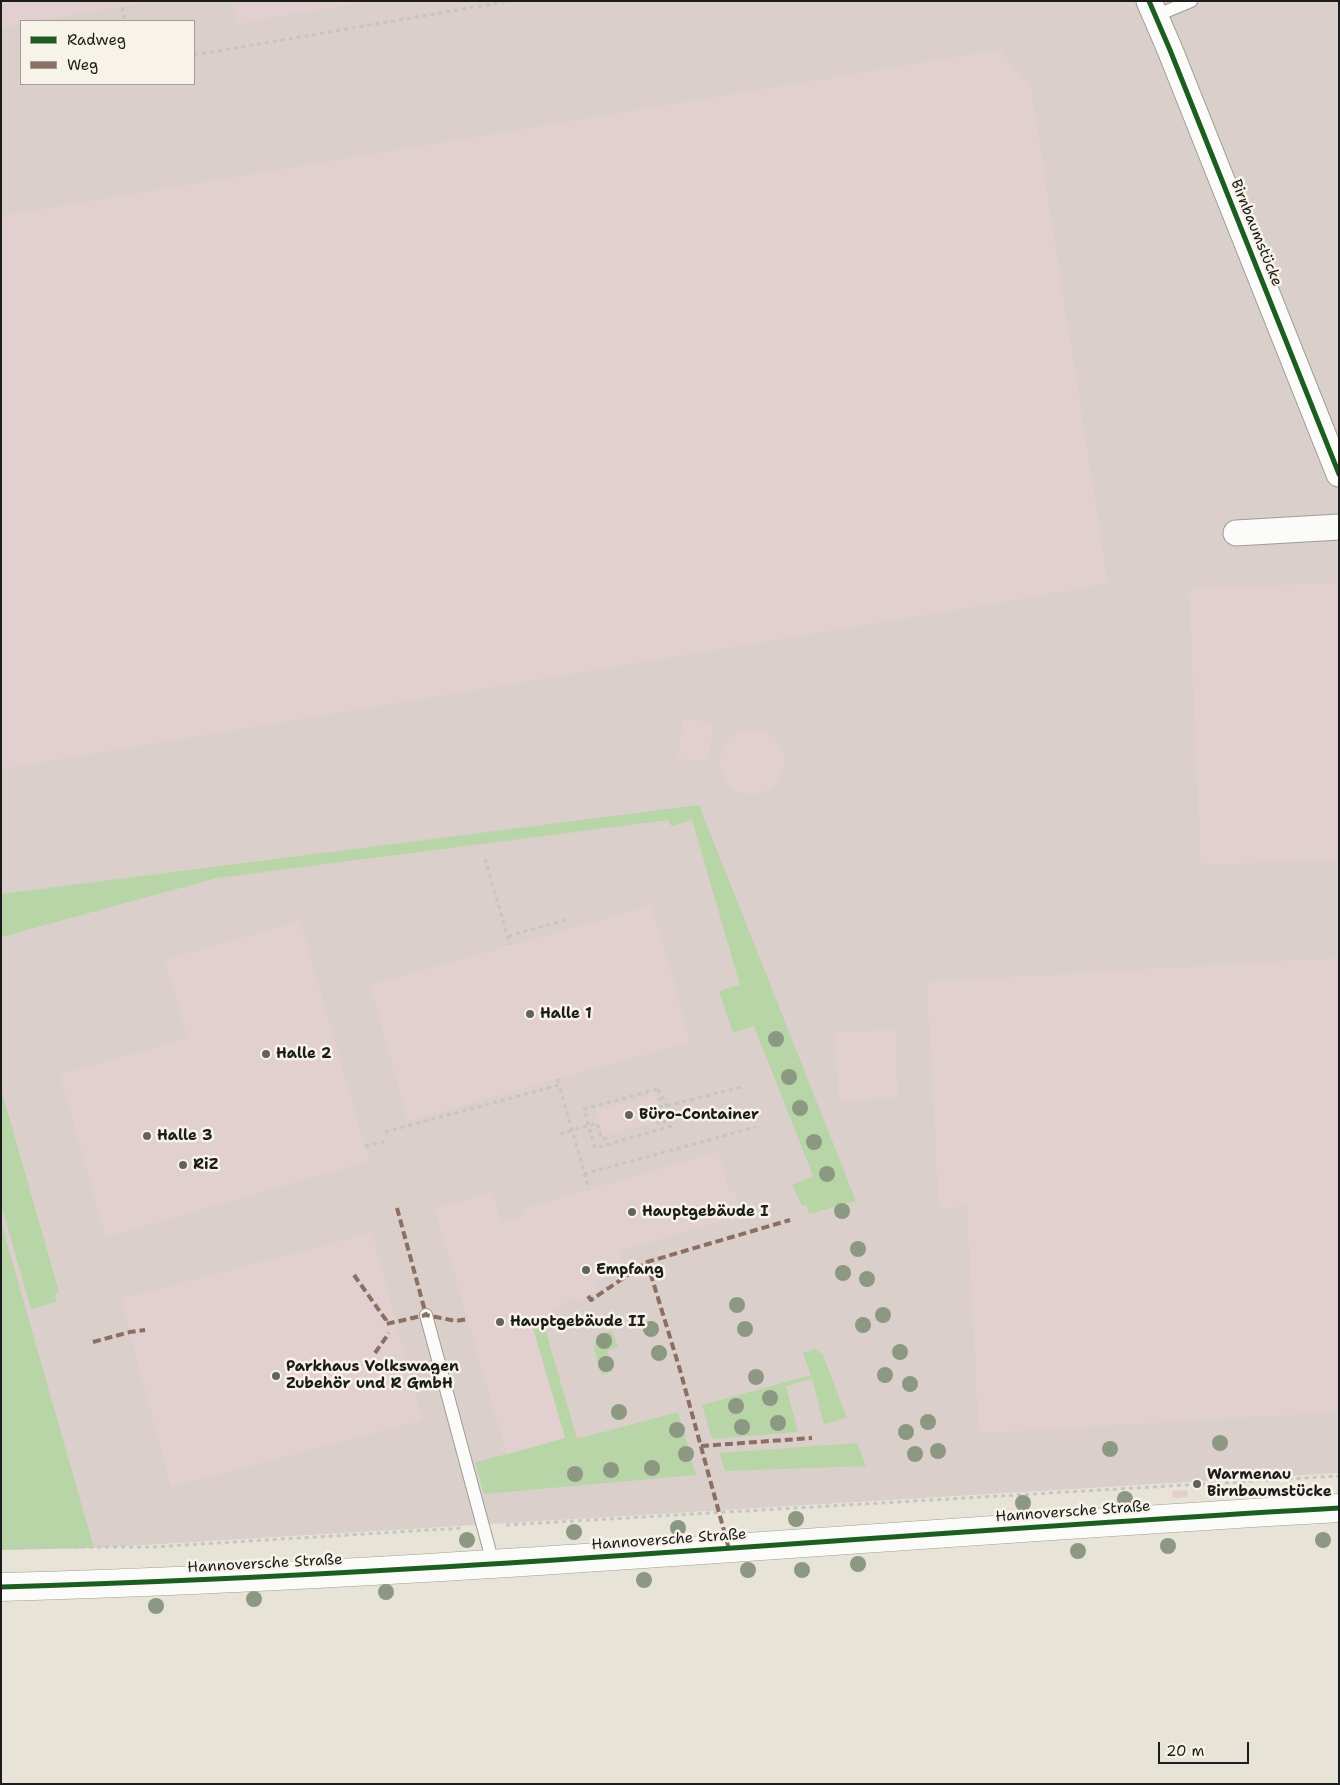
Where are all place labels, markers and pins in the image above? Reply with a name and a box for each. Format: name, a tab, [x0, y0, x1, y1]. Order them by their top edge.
place label: Halle 1	[540, 1005, 592, 1023]
marker: Halle 1	[524, 1008, 536, 1020]
place label: Halle 2	[276, 1045, 332, 1063]
marker: Halle 2	[260, 1048, 272, 1060]
place label: Büro-Container	[639, 1106, 759, 1124]
marker: Büro-Container	[623, 1109, 635, 1121]
place label: Halle 3	[157, 1127, 213, 1145]
marker: Halle 3	[141, 1130, 153, 1142]
place label: RiZ	[193, 1156, 218, 1174]
marker: RiZ	[177, 1159, 189, 1171]
place label: Hauptgebäude I	[642, 1203, 769, 1221]
marker: Hauptgebäude I	[626, 1206, 638, 1218]
place label: Empfang	[596, 1261, 664, 1279]
marker: Empfang	[580, 1264, 592, 1276]
place label: Hauptgebäude II	[510, 1313, 645, 1331]
marker: Hauptgebäude II	[494, 1316, 506, 1328]
place label: Parkhaus Volkswagen Zubehör und R GmbH	[286, 1358, 459, 1393]
marker: Parkhaus Volkswagen Zubehör und R GmbH	[270, 1370, 282, 1382]
place label: Warmenau Birnbaumstücke	[1207, 1466, 1332, 1501]
marker: Warmenau Birnbaumstücke	[1191, 1478, 1203, 1490]

